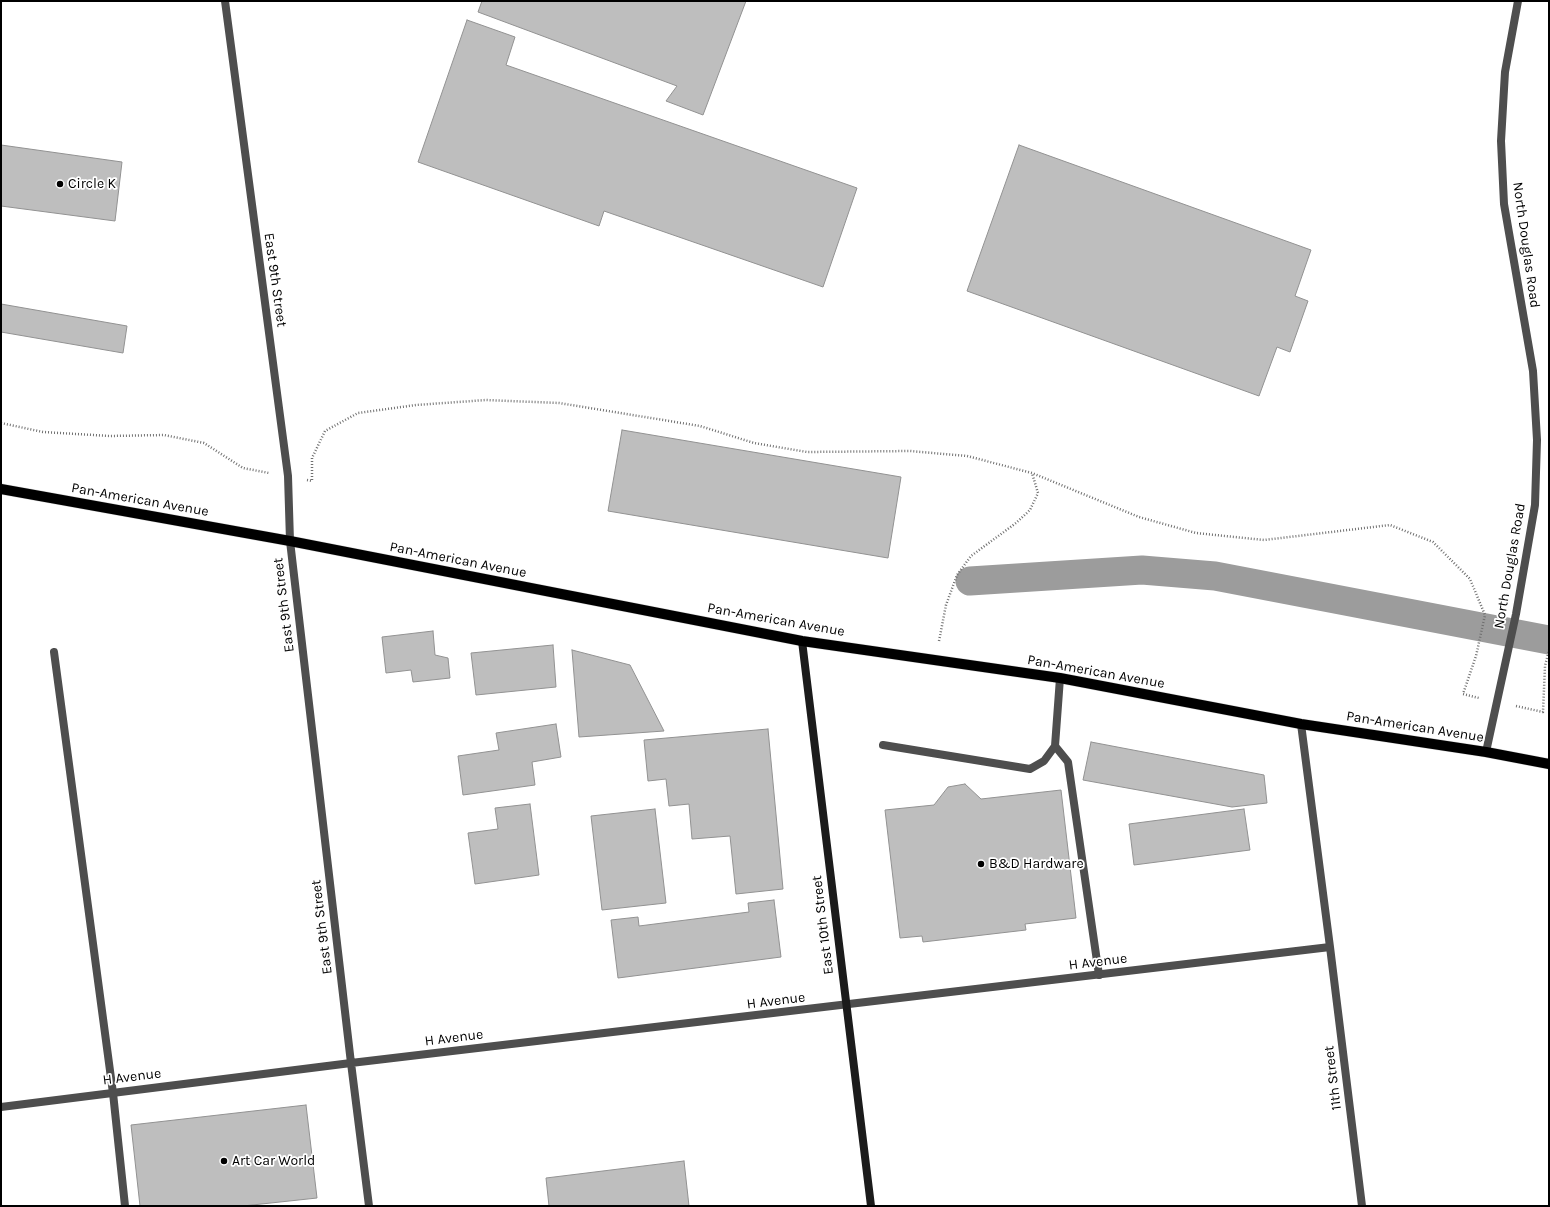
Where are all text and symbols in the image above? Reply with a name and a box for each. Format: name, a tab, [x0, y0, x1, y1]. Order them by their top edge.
place label: Circle K	[68, 176, 116, 192]
marker: Circle K	[55, 179, 65, 189]
street label: North Douglas Road	[1509, 181, 1543, 309]
street label: East 9th Street	[260, 232, 290, 328]
street label: Pan-American Avenue	[70, 480, 210, 520]
street label: North Douglas Road	[1491, 502, 1529, 630]
street label: Pan-American Avenue	[388, 538, 528, 582]
street label: East 9th Street	[270, 557, 298, 653]
street label: Pan-American Avenue	[706, 600, 846, 640]
street label: Pan-American Avenue	[1026, 652, 1166, 692]
street label: Pan-American Avenue	[1345, 708, 1485, 746]
place label: B&D Hardware	[989, 856, 1084, 872]
marker: B&D Hardware	[976, 859, 986, 869]
street label: East 10th Street	[809, 874, 837, 976]
street label: East 9th Street	[308, 879, 336, 975]
street label: H Avenue	[1068, 950, 1128, 974]
street label: H Avenue	[746, 989, 806, 1013]
street label: H Avenue	[424, 1026, 484, 1050]
street label: 11th Street	[1321, 1045, 1345, 1111]
street label: H Avenue	[102, 1065, 162, 1089]
place label: Art Car World	[232, 1153, 315, 1169]
marker: Art Car World	[219, 1156, 229, 1166]

